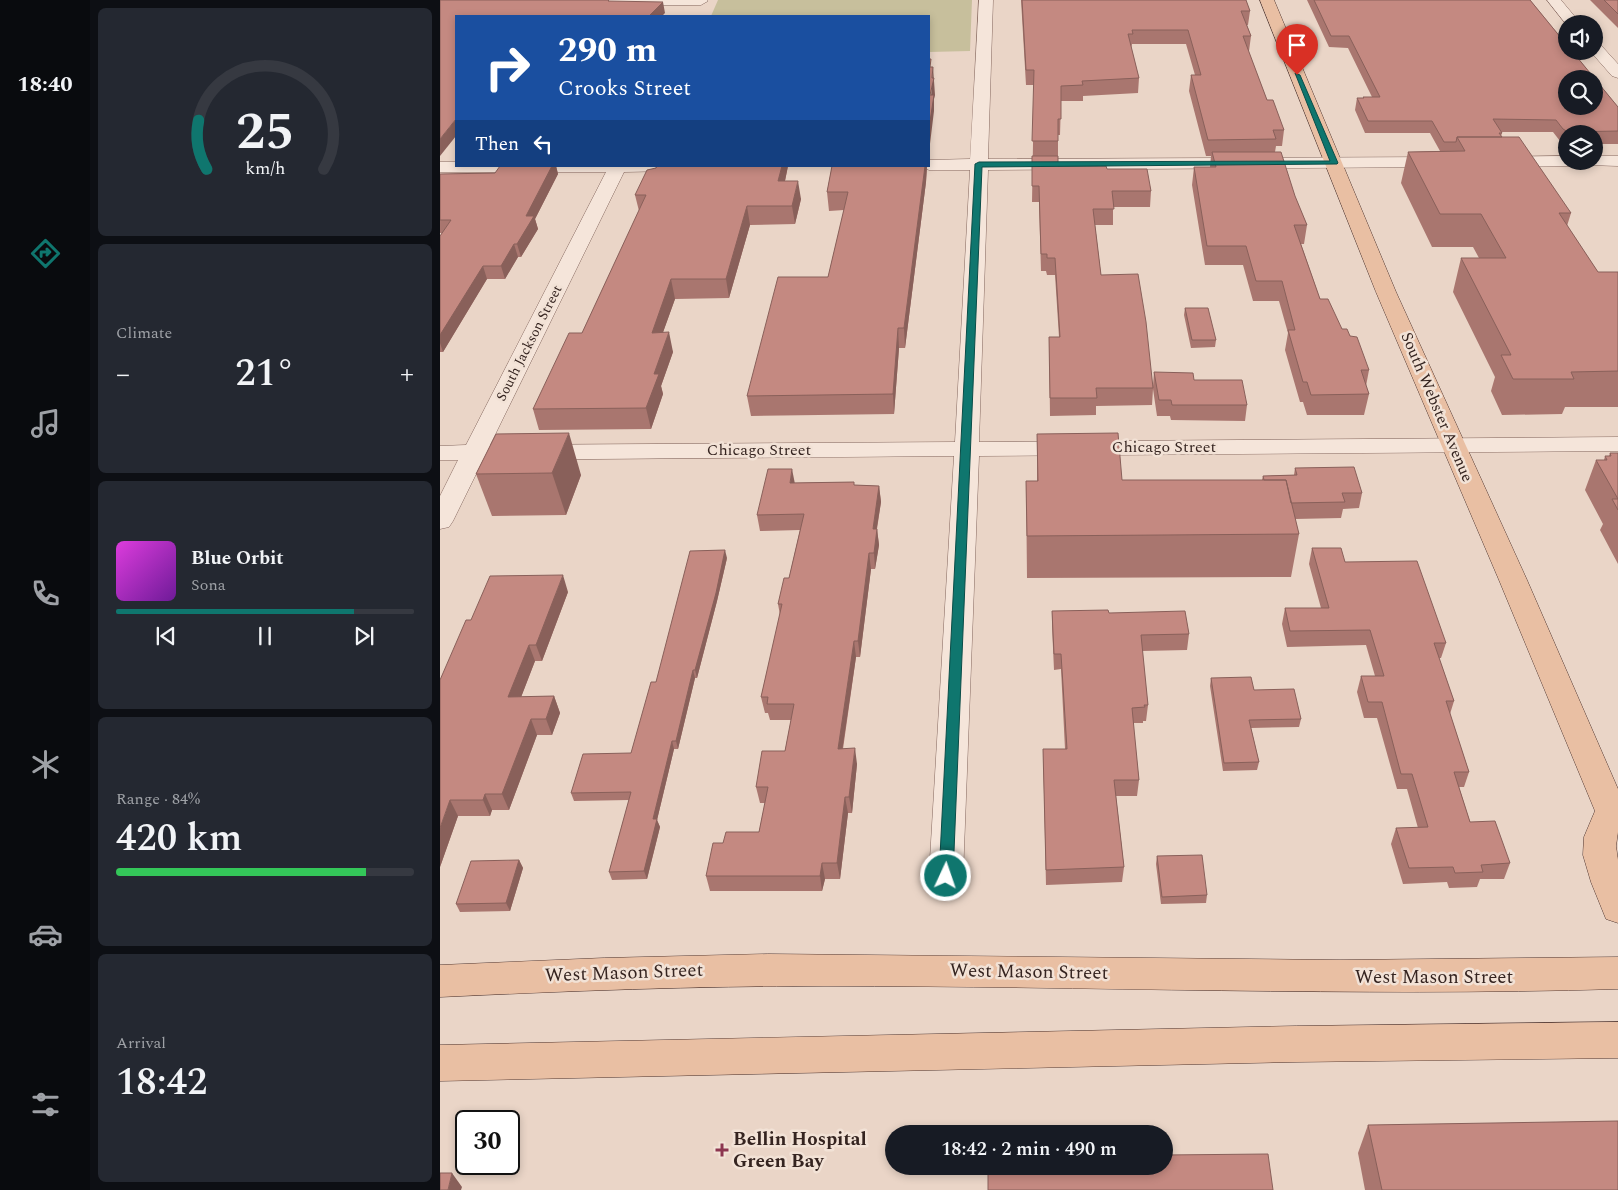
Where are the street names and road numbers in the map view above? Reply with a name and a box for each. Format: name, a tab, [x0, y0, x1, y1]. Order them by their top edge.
street label: South Jackson Street	[491, 281, 567, 405]
street label: South Webster Avenue	[1395, 328, 1479, 486]
street label: Chicago Street	[1112, 435, 1217, 459]
street label: Chicago Street	[707, 438, 812, 462]
street label: West Mason Street	[544, 956, 704, 990]
street label: West Mason Street	[949, 956, 1109, 988]
street label: West Mason Street	[1355, 963, 1514, 992]

